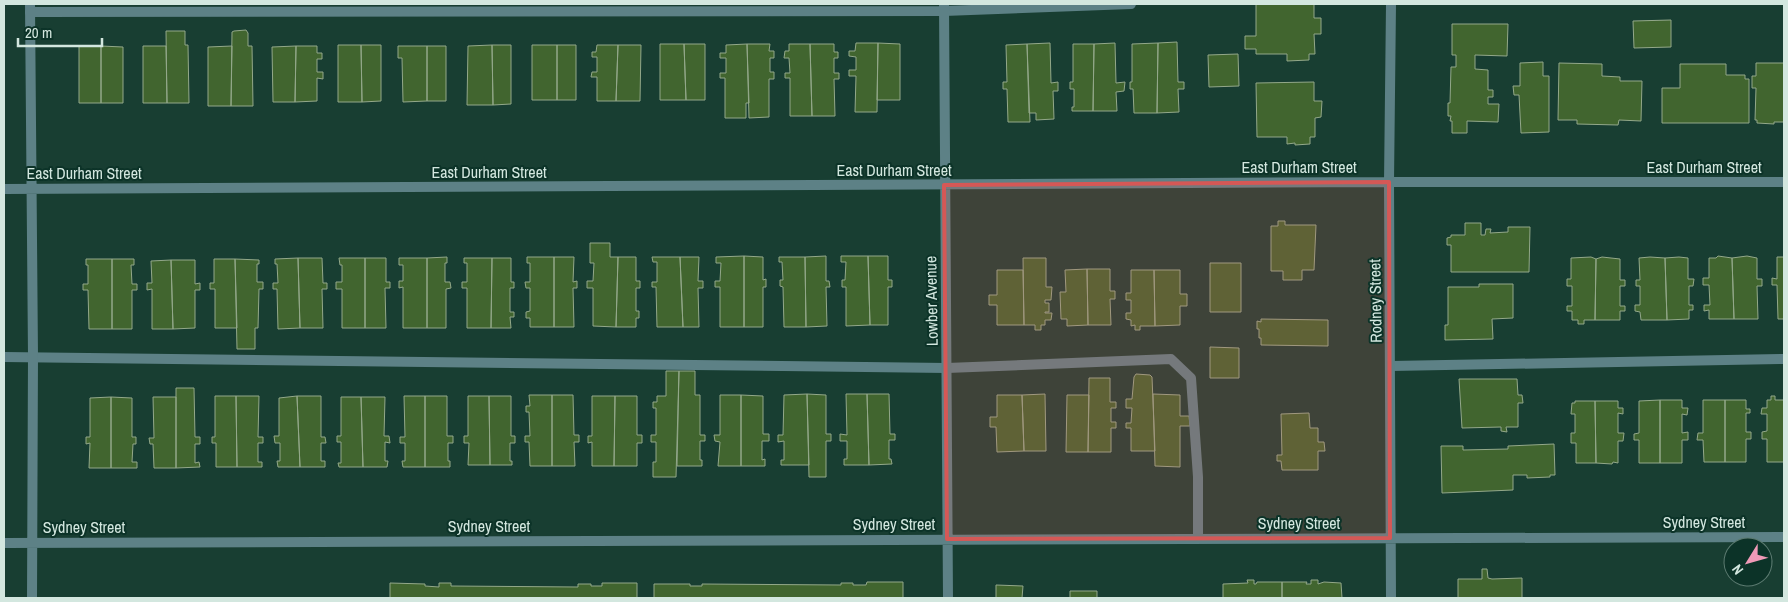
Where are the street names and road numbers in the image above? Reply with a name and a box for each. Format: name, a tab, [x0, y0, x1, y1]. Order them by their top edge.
street label: East Durham Street	[1241, 156, 1357, 178]
street label: East Durham Street	[1646, 156, 1762, 178]
street label: East Durham Street	[836, 159, 952, 181]
street label: East Durham Street	[431, 161, 547, 183]
street label: East Durham Street	[26, 162, 142, 184]
street label: Lowber Avenue	[919, 256, 943, 346]
street label: Rodney Street	[1363, 259, 1387, 343]
street label: Sydney Street	[1663, 511, 1746, 533]
street label: Sydney Street	[1258, 512, 1341, 534]
street label: Sydney Street	[853, 513, 936, 535]
street label: Sydney Street	[448, 515, 531, 537]
street label: Sydney Street	[43, 516, 126, 538]

